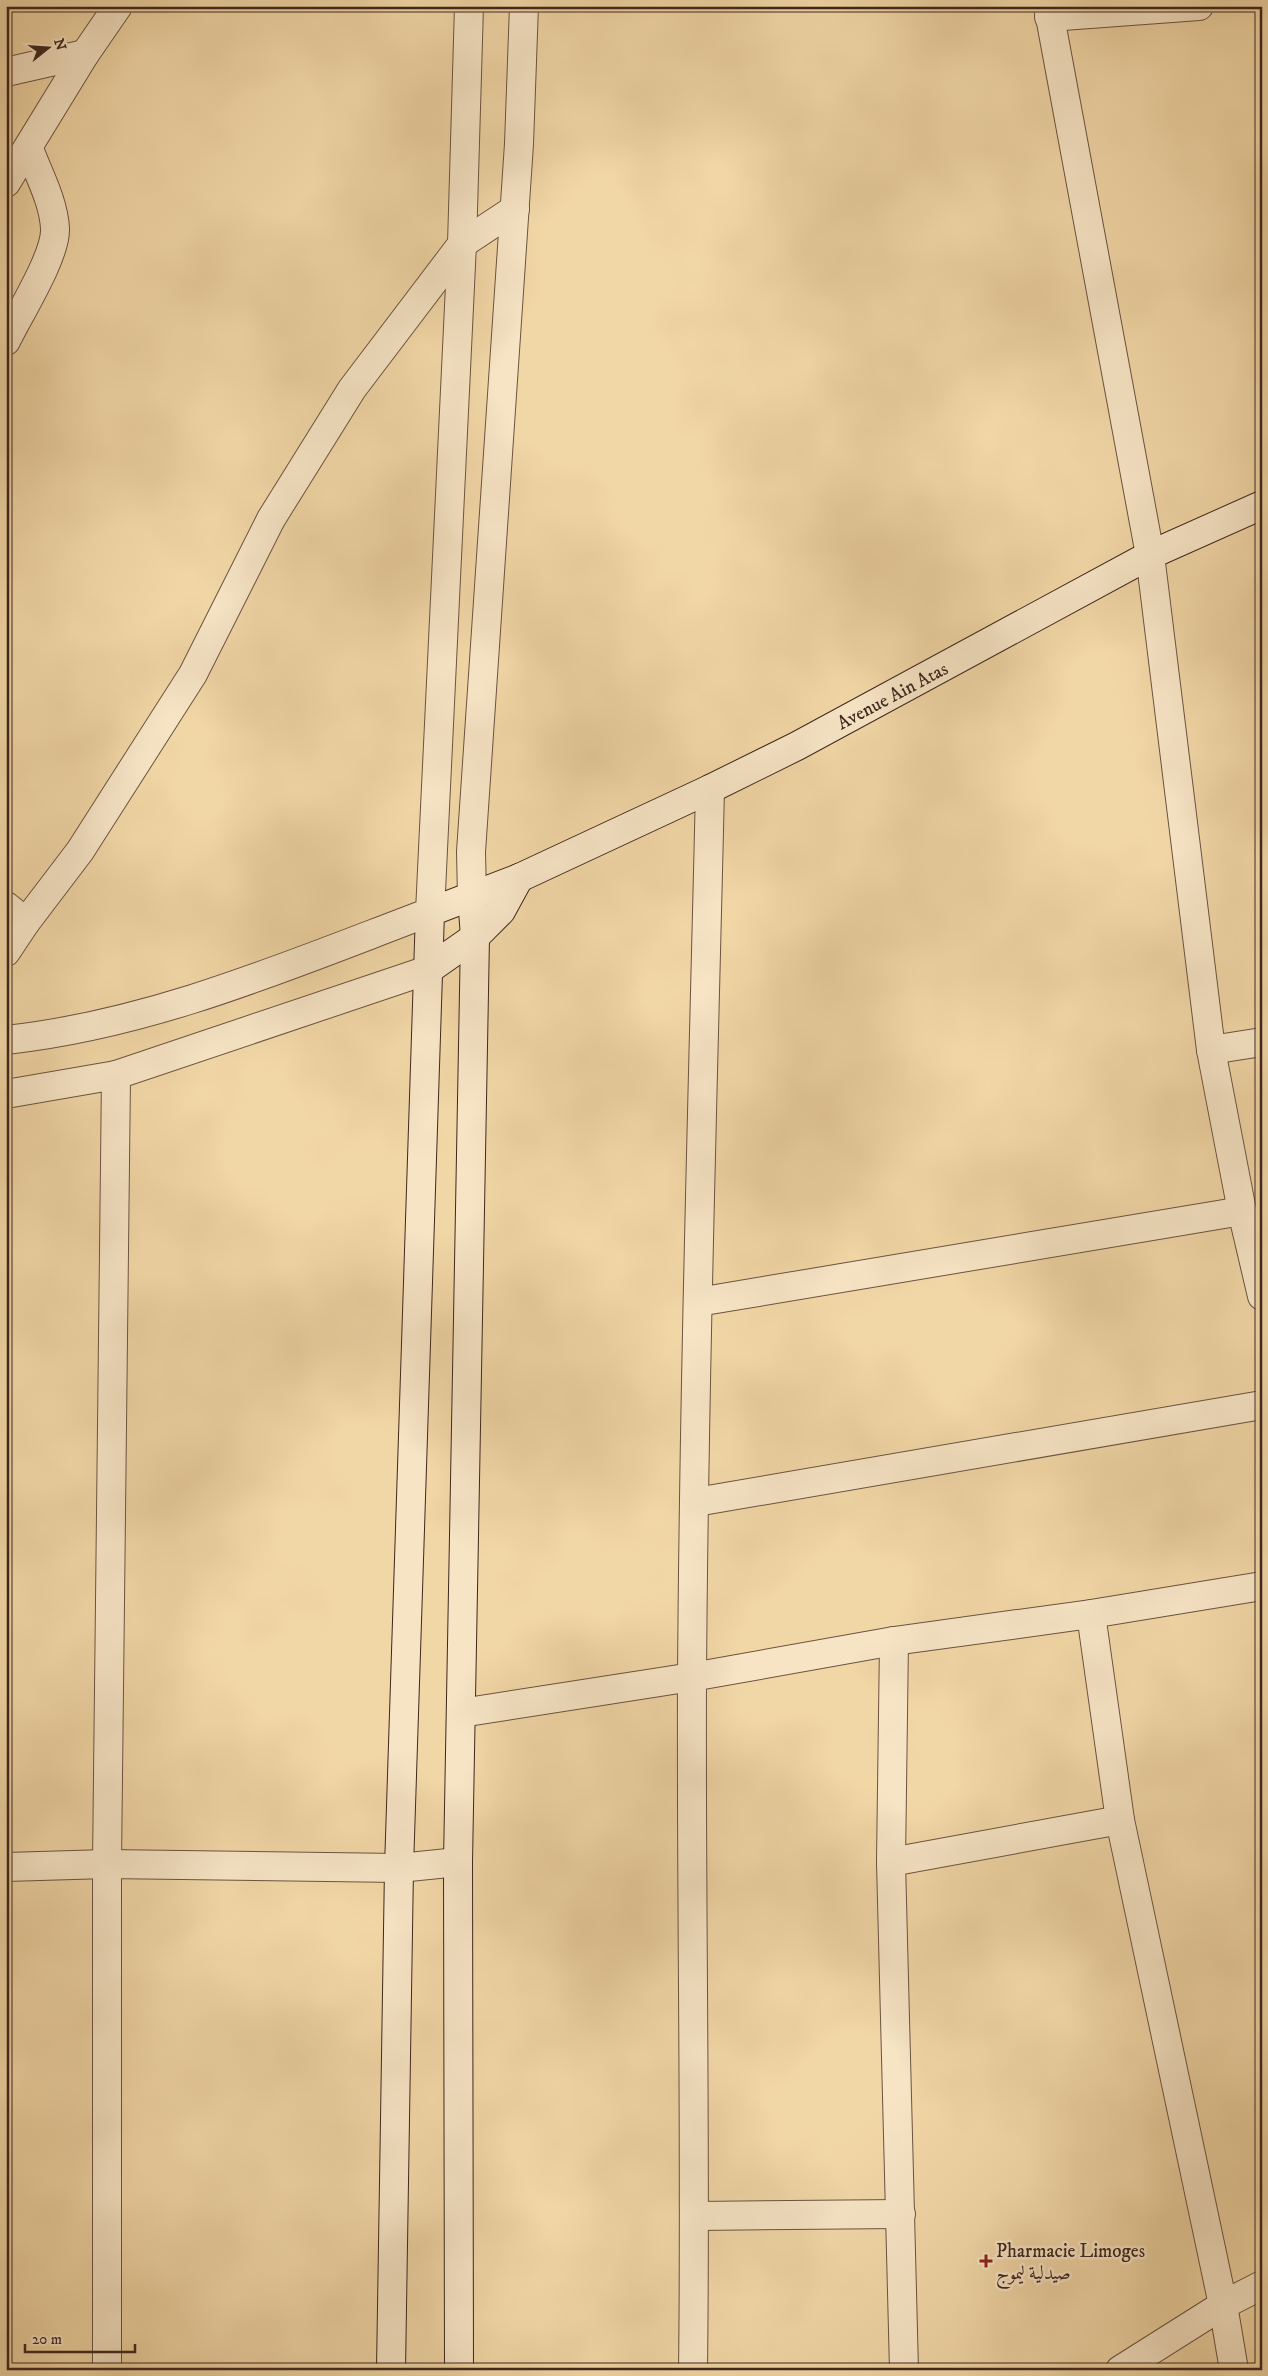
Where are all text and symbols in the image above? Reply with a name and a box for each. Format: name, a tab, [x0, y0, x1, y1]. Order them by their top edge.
north arrow	[22, 22, 72, 72]
text: N	[49, 36, 70, 53]
street label: Avenue Ain Atas	[833, 657, 952, 735]
place label: Pharmacie Limoges صيدلية ليموج	[996, 2240, 1145, 2290]
marker: Pharmacie Limoges صيدلية ليموج	[980, 2255, 992, 2267]
scale bar	[25, 2321, 135, 2353]
text: 20 m	[32, 2330, 62, 2349]

